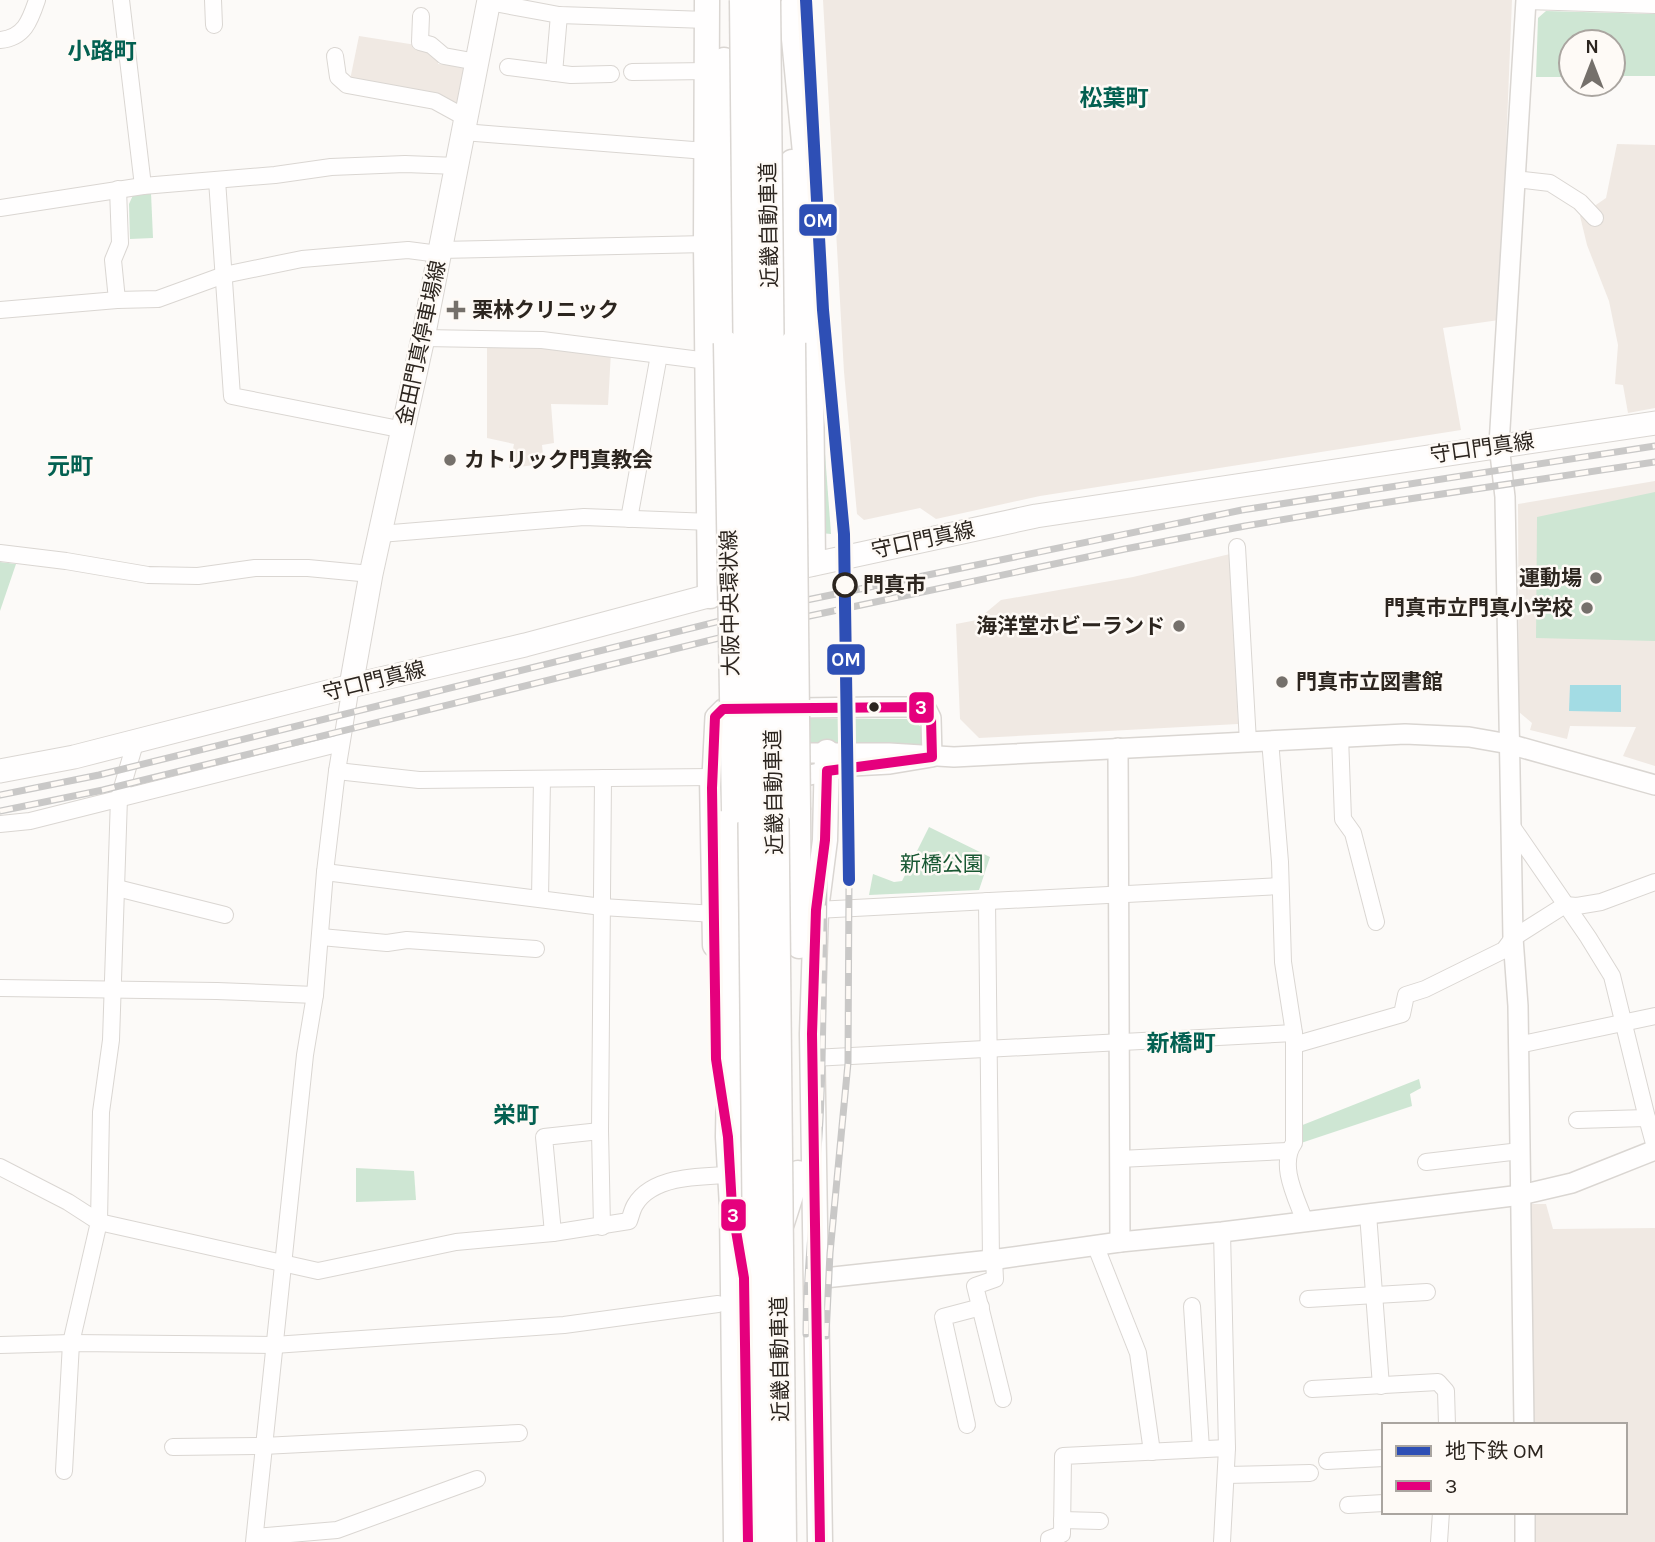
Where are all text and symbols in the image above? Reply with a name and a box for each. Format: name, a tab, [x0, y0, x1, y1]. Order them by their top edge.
north arrow	[1557, 28, 1627, 98]
text: N	[1585, 36, 1599, 58]
district label: 小路町	[68, 38, 137, 65]
district label: 松葉町	[1080, 85, 1149, 112]
street label: 近畿自動車道	[756, 162, 782, 288]
line badge: OM	[798, 203, 838, 237]
text: OM	[803, 210, 833, 232]
street label: 金田門真停車場線	[392, 258, 450, 428]
place label: 栗林クリニック	[472, 298, 619, 322]
marker: 栗林クリニック	[446, 300, 466, 320]
street label: 守口門真線	[1428, 429, 1536, 467]
place label: カトリック門真教会	[464, 448, 653, 472]
marker: カトリック門真教会	[442, 452, 458, 468]
district label: 元町	[47, 453, 93, 480]
street label: 守口門真線	[869, 517, 977, 563]
street label: 大阪中央環状線	[717, 529, 743, 677]
place label: 運動場	[1519, 566, 1582, 590]
marker: 運動場	[1588, 570, 1604, 586]
marker: 門真市	[833, 573, 857, 597]
place label: 門真市	[863, 573, 926, 597]
place label: 門真市立門真小学校	[1384, 596, 1573, 620]
marker: 門真市立門真小学校	[1579, 600, 1595, 616]
place label: 海洋堂ホビーランド	[976, 614, 1165, 638]
marker: 海洋堂ホビーランド	[1171, 618, 1187, 634]
line badge: OM	[826, 643, 866, 676]
text: OM	[831, 649, 861, 671]
street label: 守口門真線	[320, 657, 428, 705]
place label: 門真市立図書館	[1296, 670, 1443, 694]
marker: 門真市立図書館	[1274, 674, 1290, 690]
line badge: 3	[908, 691, 935, 724]
text: 3	[915, 697, 927, 719]
unlabelled marker	[867, 700, 881, 714]
street label: 近畿自動車道	[761, 729, 787, 855]
park label: 新橋公園	[900, 852, 984, 876]
district label: 新橋町	[1147, 1030, 1216, 1057]
district label: 栄町	[493, 1102, 539, 1129]
line badge: 3	[720, 1198, 747, 1232]
text: 3	[727, 1205, 739, 1227]
street label: 近畿自動車道	[767, 1296, 793, 1422]
legend	[1382, 1423, 1627, 1514]
text: 地下鉄 OM	[1445, 1439, 1544, 1463]
text: 3	[1445, 1474, 1457, 1498]

